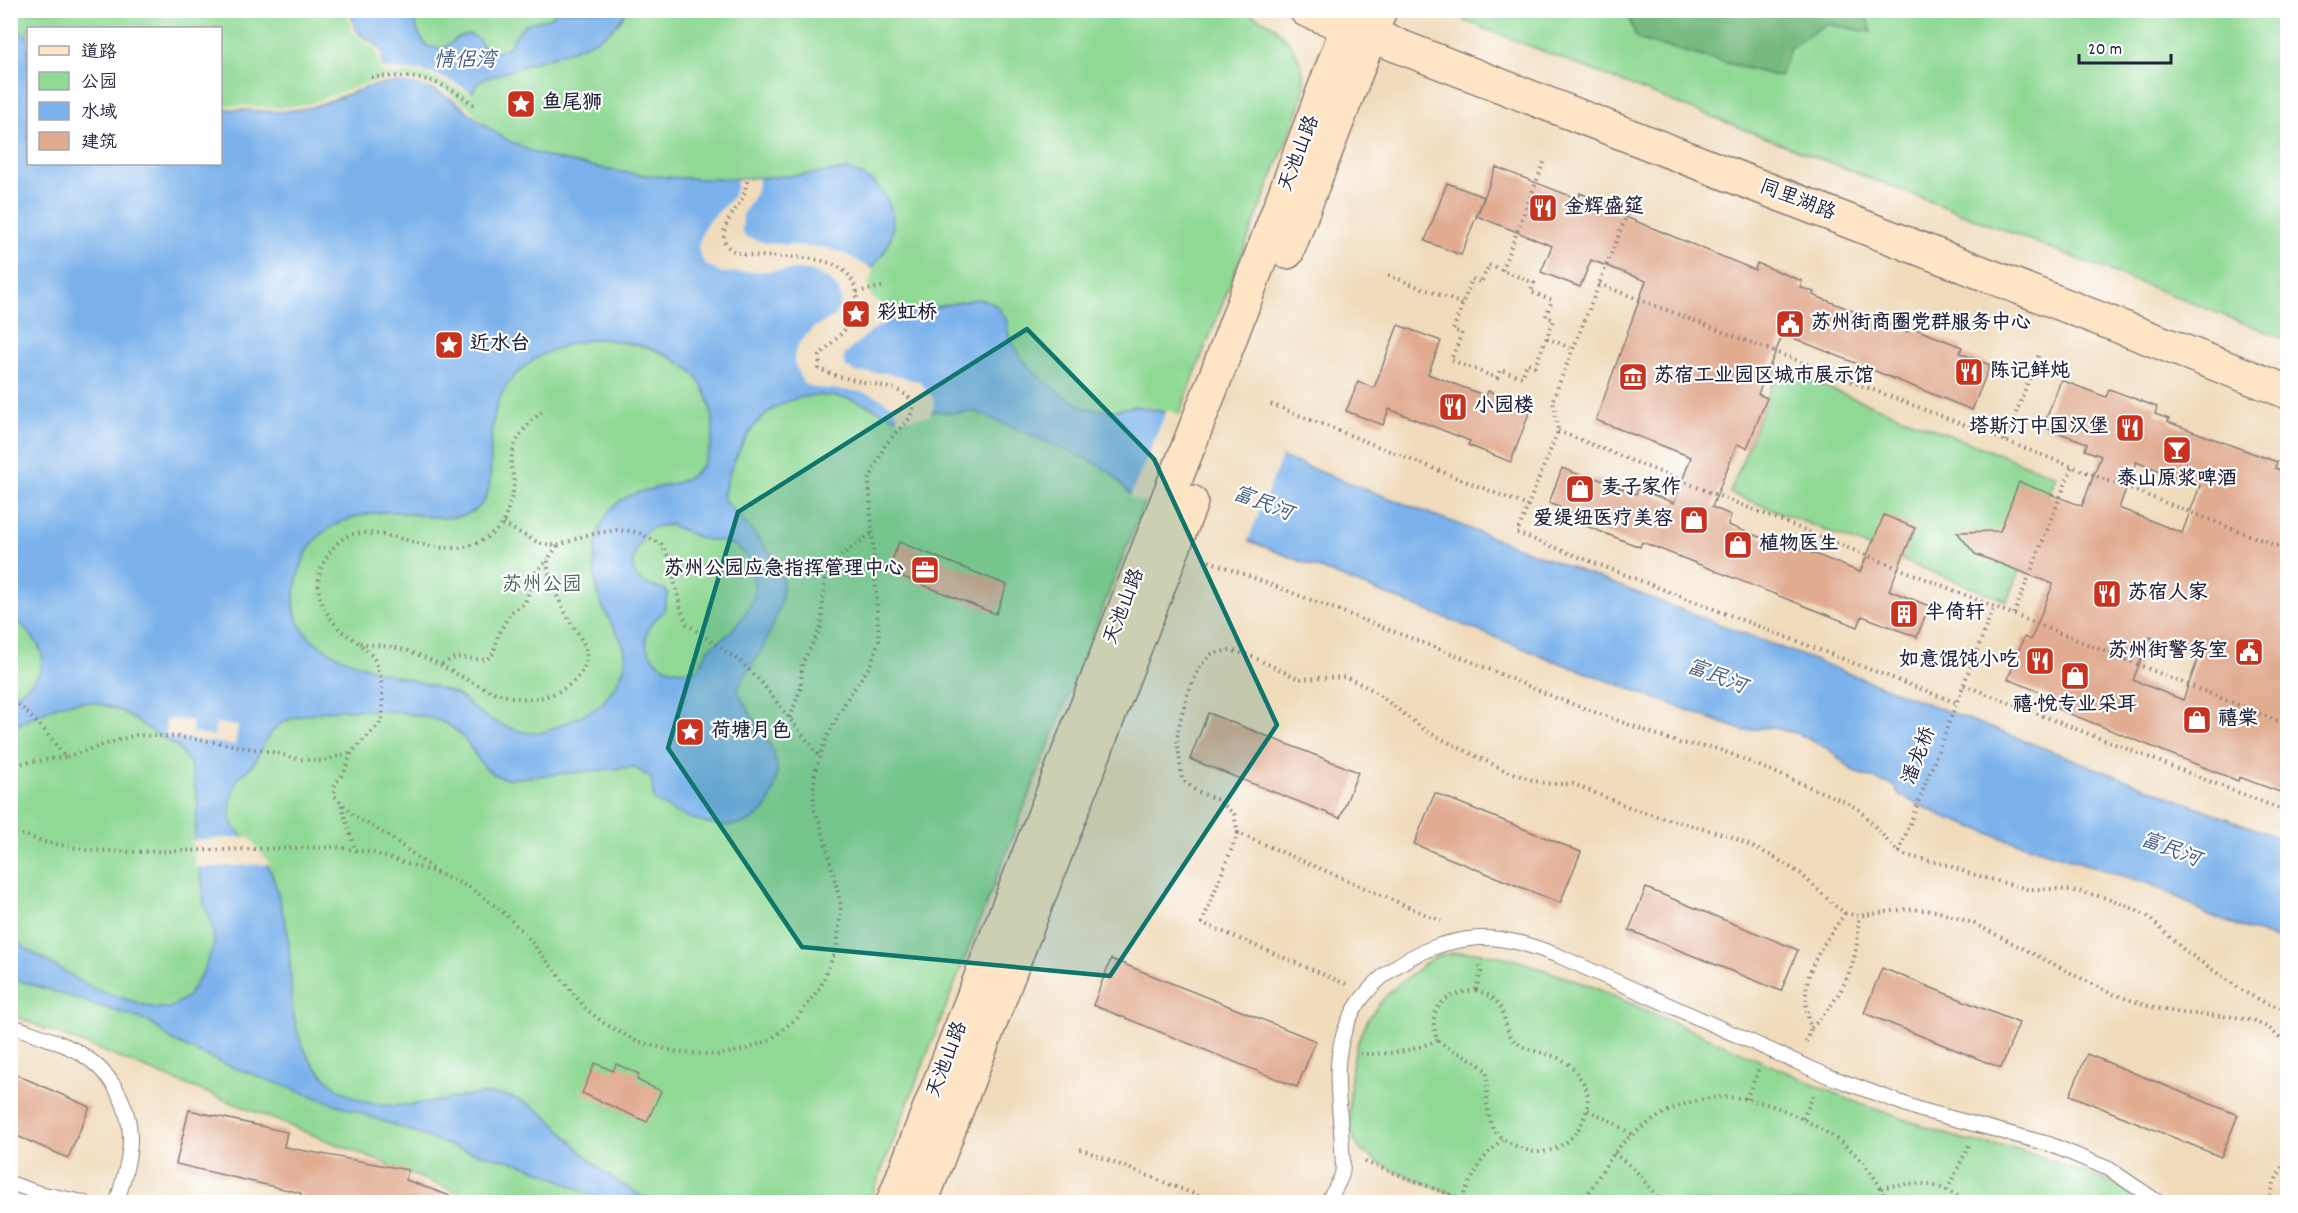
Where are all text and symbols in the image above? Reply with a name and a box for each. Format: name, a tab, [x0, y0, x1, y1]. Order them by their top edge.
legend	[27, 27, 222, 165]
scale bar	[2079, 27, 2170, 65]
text: 20 m	[2088, 38, 2122, 63]
text: 道路	[81, 41, 117, 66]
water label: 情侣湾	[434, 47, 499, 77]
text: 公园	[81, 71, 117, 96]
place icon: 鱼尾狮	[505, 88, 537, 120]
place label: 鱼尾狮	[542, 90, 602, 118]
text: 水域	[81, 101, 117, 126]
street label: 天池山路	[1273, 111, 1328, 196]
text: 建筑	[81, 131, 117, 156]
street label: 同里湖路	[1755, 174, 1840, 229]
restaurant icon: 金辉盛筵	[1527, 192, 1559, 224]
place label: 金辉盛筵	[1564, 194, 1644, 222]
place icon: 彩虹桥	[840, 298, 872, 330]
place label: 彩虹桥	[877, 300, 937, 328]
public building icon: 苏州街商圈党群服务中心	[1774, 308, 1806, 340]
place label: 苏州街商圈党群服务中心	[1811, 310, 2031, 338]
place icon: 近水台	[433, 329, 465, 361]
place label: 近水台	[470, 331, 530, 359]
restaurant icon: 陈记鲜炖	[1953, 356, 1985, 388]
place label: 陈记鲜炖	[1990, 358, 2070, 386]
museum icon: 苏宿工业园区城市展示馆	[1617, 361, 1649, 393]
place label: 苏宿工业园区城市展示馆	[1654, 363, 1874, 391]
restaurant icon: 小园楼	[1437, 391, 1469, 423]
place label: 小园楼	[1474, 393, 1534, 421]
restaurant icon: 塔斯汀中国汉堡	[2114, 412, 2146, 444]
place label: 塔斯汀中国汉堡	[1969, 414, 2109, 442]
bar icon: 泰山原浆啤酒	[2161, 434, 2193, 466]
place label: 泰山原浆啤酒	[2117, 466, 2237, 494]
shop icon: 麦子家作	[1564, 473, 1596, 505]
place label: 麦子家作	[1601, 475, 1681, 503]
water label: 富民河	[1227, 480, 1300, 531]
shop icon: 爱缇纽医疗美容	[1678, 504, 1710, 536]
place label: 爱缇纽医疗美容	[1533, 506, 1673, 534]
shop icon: 植物医生	[1722, 529, 1754, 561]
place label: 植物医生	[1759, 531, 1839, 559]
office icon: 苏州公园应急指挥管理中心	[909, 554, 941, 586]
place label: 苏州公园应急指挥管理中心	[664, 556, 904, 584]
street label: 天池山路	[1098, 564, 1153, 649]
park label: 苏州公园	[502, 572, 582, 600]
restaurant icon: 苏宿人家	[2091, 578, 2123, 610]
place label: 苏宿人家	[2128, 580, 2208, 608]
building icon: 半倚轩	[1888, 598, 1920, 630]
place label: 半倚轩	[1925, 600, 1985, 628]
public building icon: 苏州街警务室	[2233, 636, 2265, 668]
place label: 苏州街警务室	[2108, 638, 2228, 666]
restaurant icon: 如意馄饨小吃	[2024, 645, 2056, 677]
place label: 如意馄饨小吃	[1899, 647, 2019, 675]
water label: 富民河	[1681, 653, 1754, 704]
shop icon: 禧·悦专业采耳	[2059, 660, 2091, 692]
place label: 禧·悦专业采耳	[2013, 692, 2137, 720]
shop icon: 禧棠	[2181, 704, 2213, 736]
place label: 禧棠	[2218, 706, 2258, 734]
place icon: 荷塘月色	[674, 716, 706, 748]
place label: 荷塘月色	[711, 718, 791, 746]
street label: 潘龙桥	[1896, 723, 1944, 789]
water label: 富民河	[2135, 826, 2208, 877]
street label: 天池山路	[921, 1017, 976, 1102]

